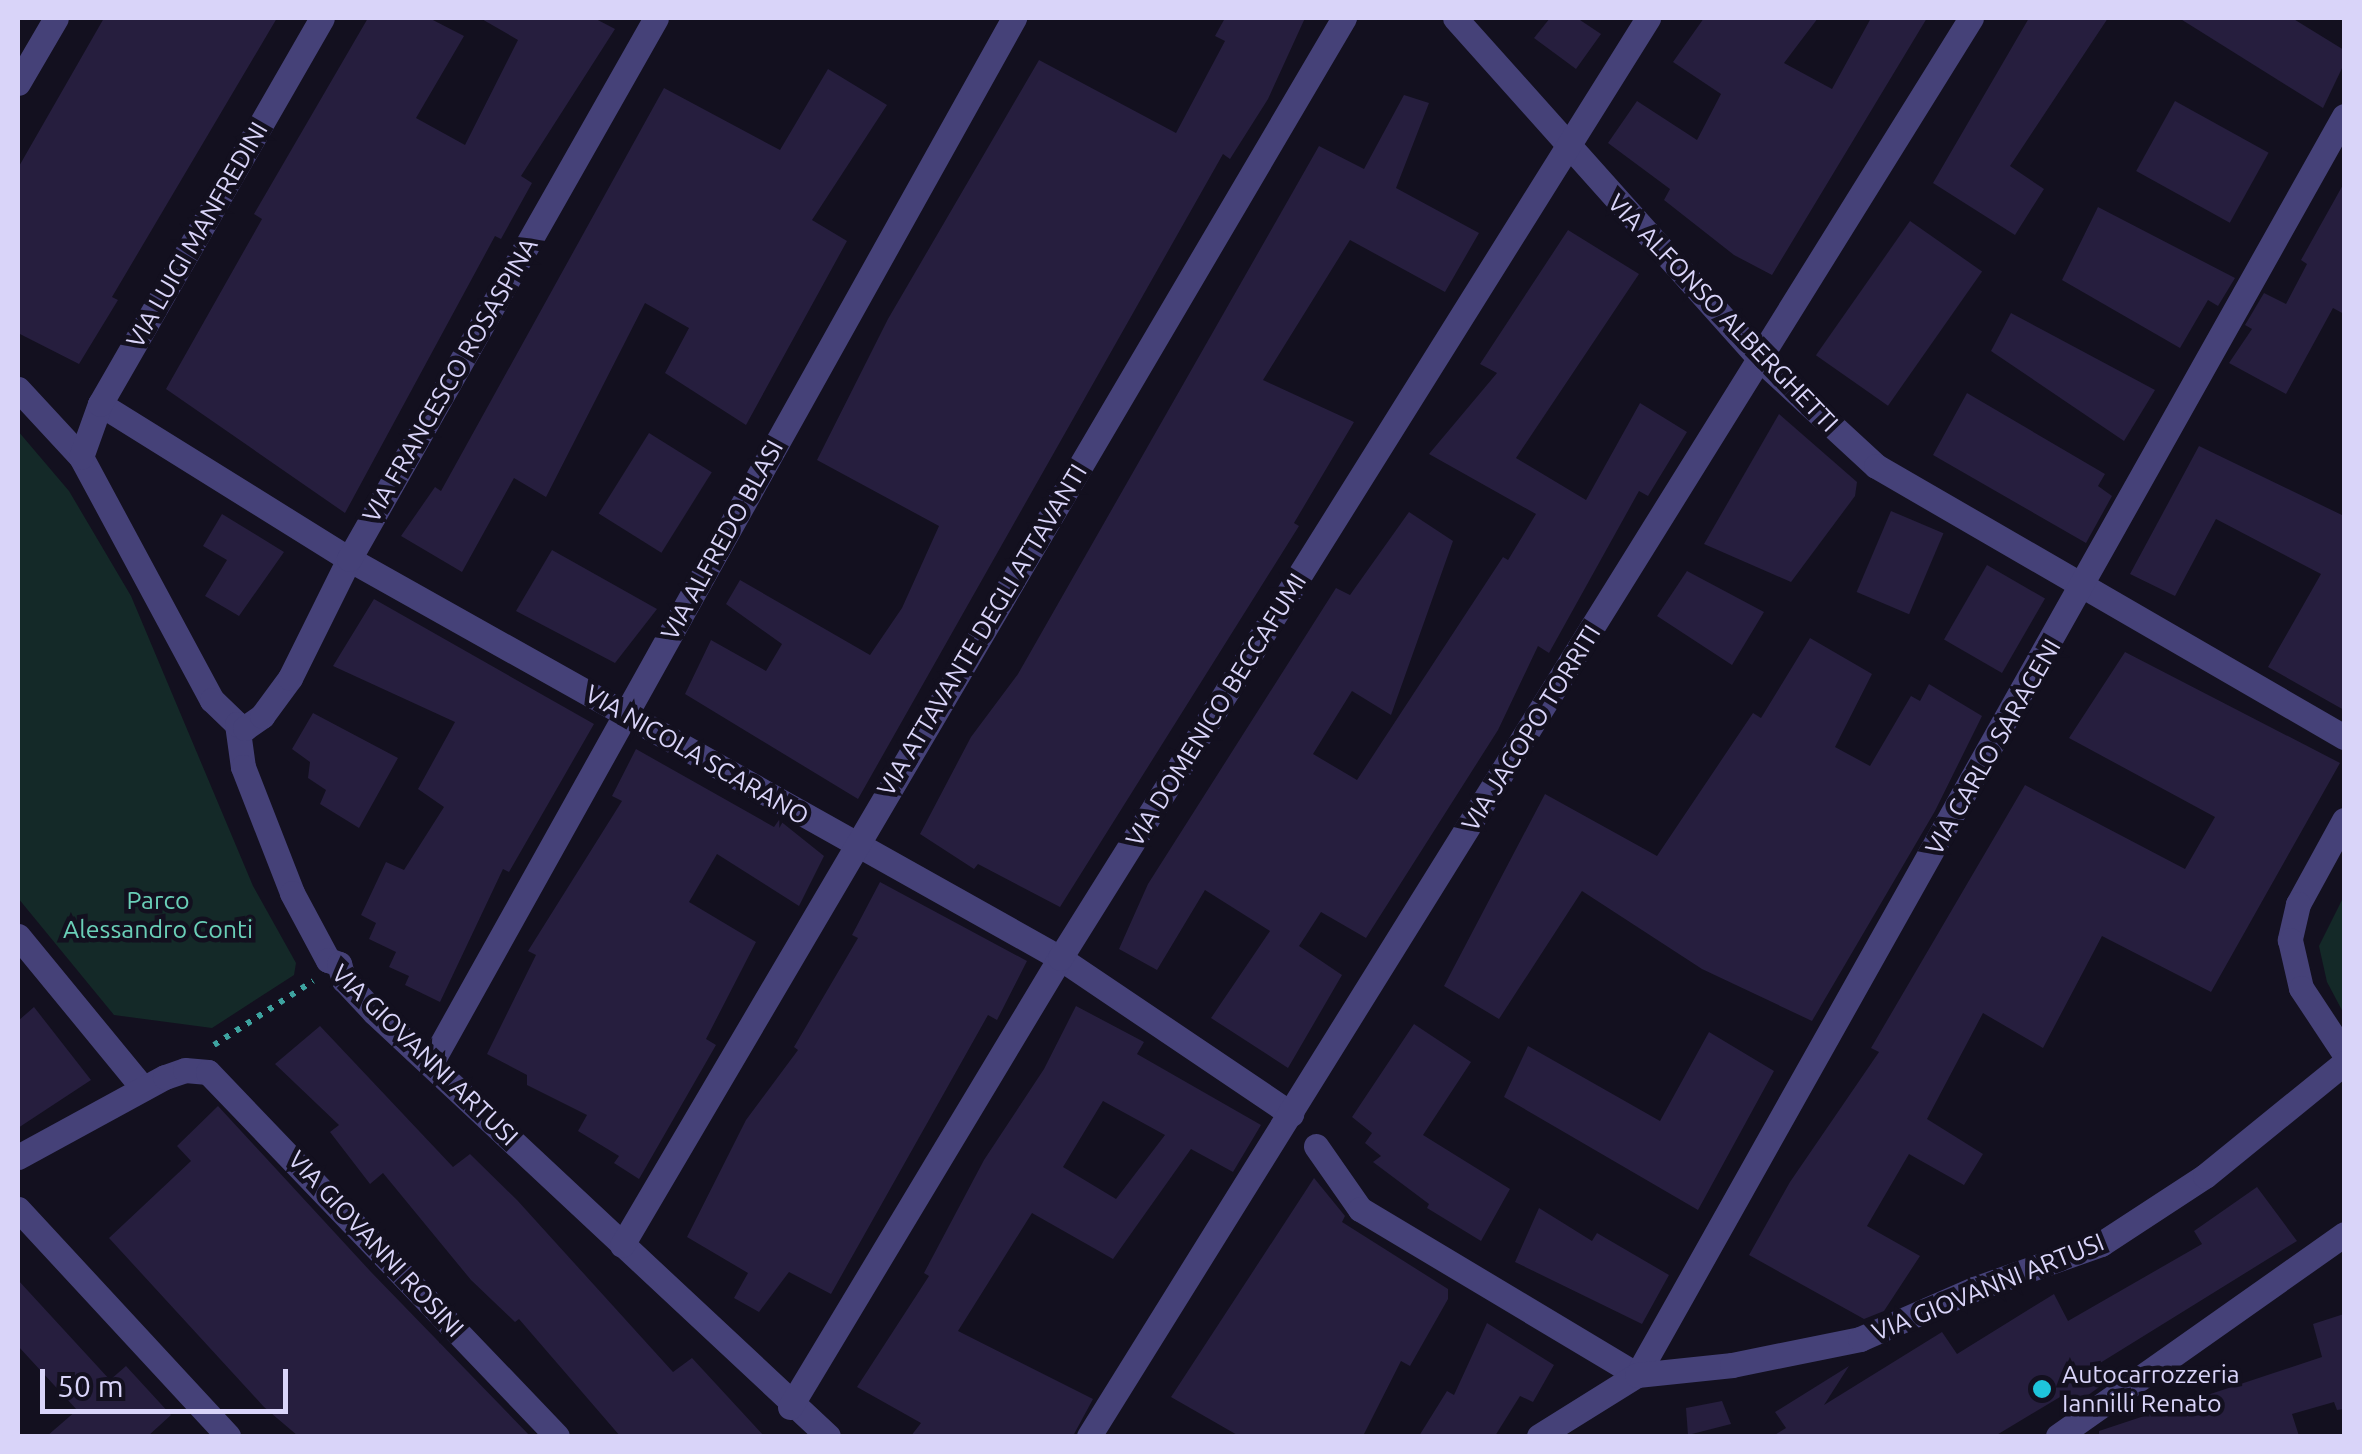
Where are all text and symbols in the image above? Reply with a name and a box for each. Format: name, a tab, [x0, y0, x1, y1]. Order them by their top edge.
street label: VIA LUIGI MANFREDINI	[120, 117, 274, 353]
street label: VIA ALFONSO ALBERGHETTI	[1601, 188, 1845, 438]
street label: VIA FRANCESCO ROSASPINA	[356, 232, 544, 528]
street label: VIA ALFREDO BLASI	[655, 435, 789, 645]
street label: VIA ATTAVANTE DEGLI ATTAVANTI	[871, 459, 1093, 801]
street label: VIA DOMENICO BECCAFUMI	[1119, 568, 1313, 852]
street label: VIA JACOPO TORRITI	[1455, 619, 1607, 837]
street label: VIA CARLO SARACENI	[1919, 634, 2067, 860]
street label: VIA NICOLA SCARANO	[580, 679, 814, 831]
park label: Parco Alessandro Conti	[63, 886, 253, 945]
street label: VIA GIOVANNI ARTUSI	[326, 958, 524, 1152]
street label: VIA GIOVANNI ROSINI	[282, 1145, 470, 1343]
street label: VIA GIOVANNI ARTUSI	[1868, 1227, 2108, 1347]
scale bar	[45, 1349, 292, 1411]
place label: Autocarrozzeria Iannilli Renato	[2062, 1360, 2240, 1419]
text: 50 m	[57, 1369, 124, 1403]
marker: Autocarrozzeria Iannilli Renato	[2031, 1378, 2053, 1400]

